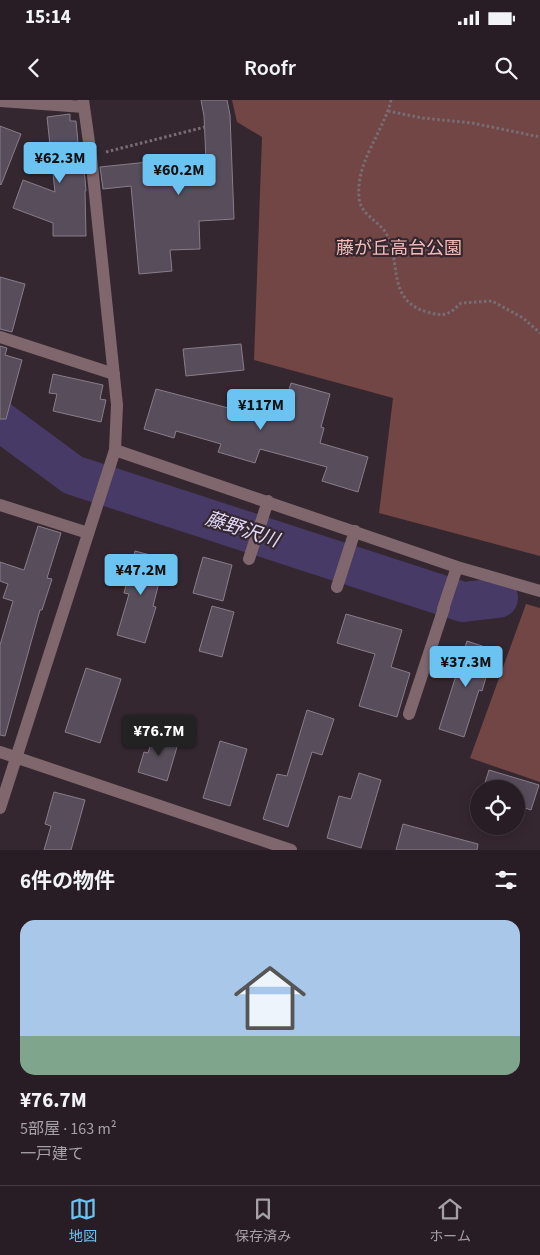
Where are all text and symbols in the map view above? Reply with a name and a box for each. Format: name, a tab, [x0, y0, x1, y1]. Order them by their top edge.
text: 15:14	[25, 4, 71, 31]
text: Roofr	[244, 52, 296, 84]
icon: back	[20, 54, 48, 82]
icon: search	[492, 54, 520, 82]
pin: ¥62.3M	[19, 142, 101, 184]
text: ¥62.3M	[35, 147, 85, 169]
pin: ¥60.2M	[138, 154, 220, 196]
text: ¥60.2M	[154, 159, 204, 181]
park label: 藤が丘高台公園	[336, 236, 462, 261]
pin: ¥117M	[226, 388, 296, 431]
text: ¥117M	[238, 394, 284, 416]
water label: 藤野沢川	[202, 505, 284, 555]
pin: ¥47.2M	[100, 554, 182, 596]
text: ¥47.2M	[116, 559, 166, 581]
pin: ¥37.3M	[425, 646, 507, 688]
text: ¥37.3M	[441, 651, 491, 673]
pin: ¥76.7M	[118, 714, 200, 757]
text: ¥76.7M	[134, 720, 184, 742]
map controls	[470, 780, 525, 835]
button: locate	[470, 780, 525, 835]
text: 6件の物件	[20, 866, 115, 896]
icon: filters	[492, 866, 520, 894]
icon: home	[225, 953, 315, 1043]
text: ¥76.7M	[20, 1085, 87, 1115]
text: 5部屋 · 163 m²	[20, 1118, 117, 1140]
text: 一戸建て	[20, 1143, 84, 1165]
tab: 地図	[69, 1195, 97, 1247]
tab: 保存済み	[235, 1195, 291, 1247]
tab: ホーム	[429, 1195, 471, 1247]

